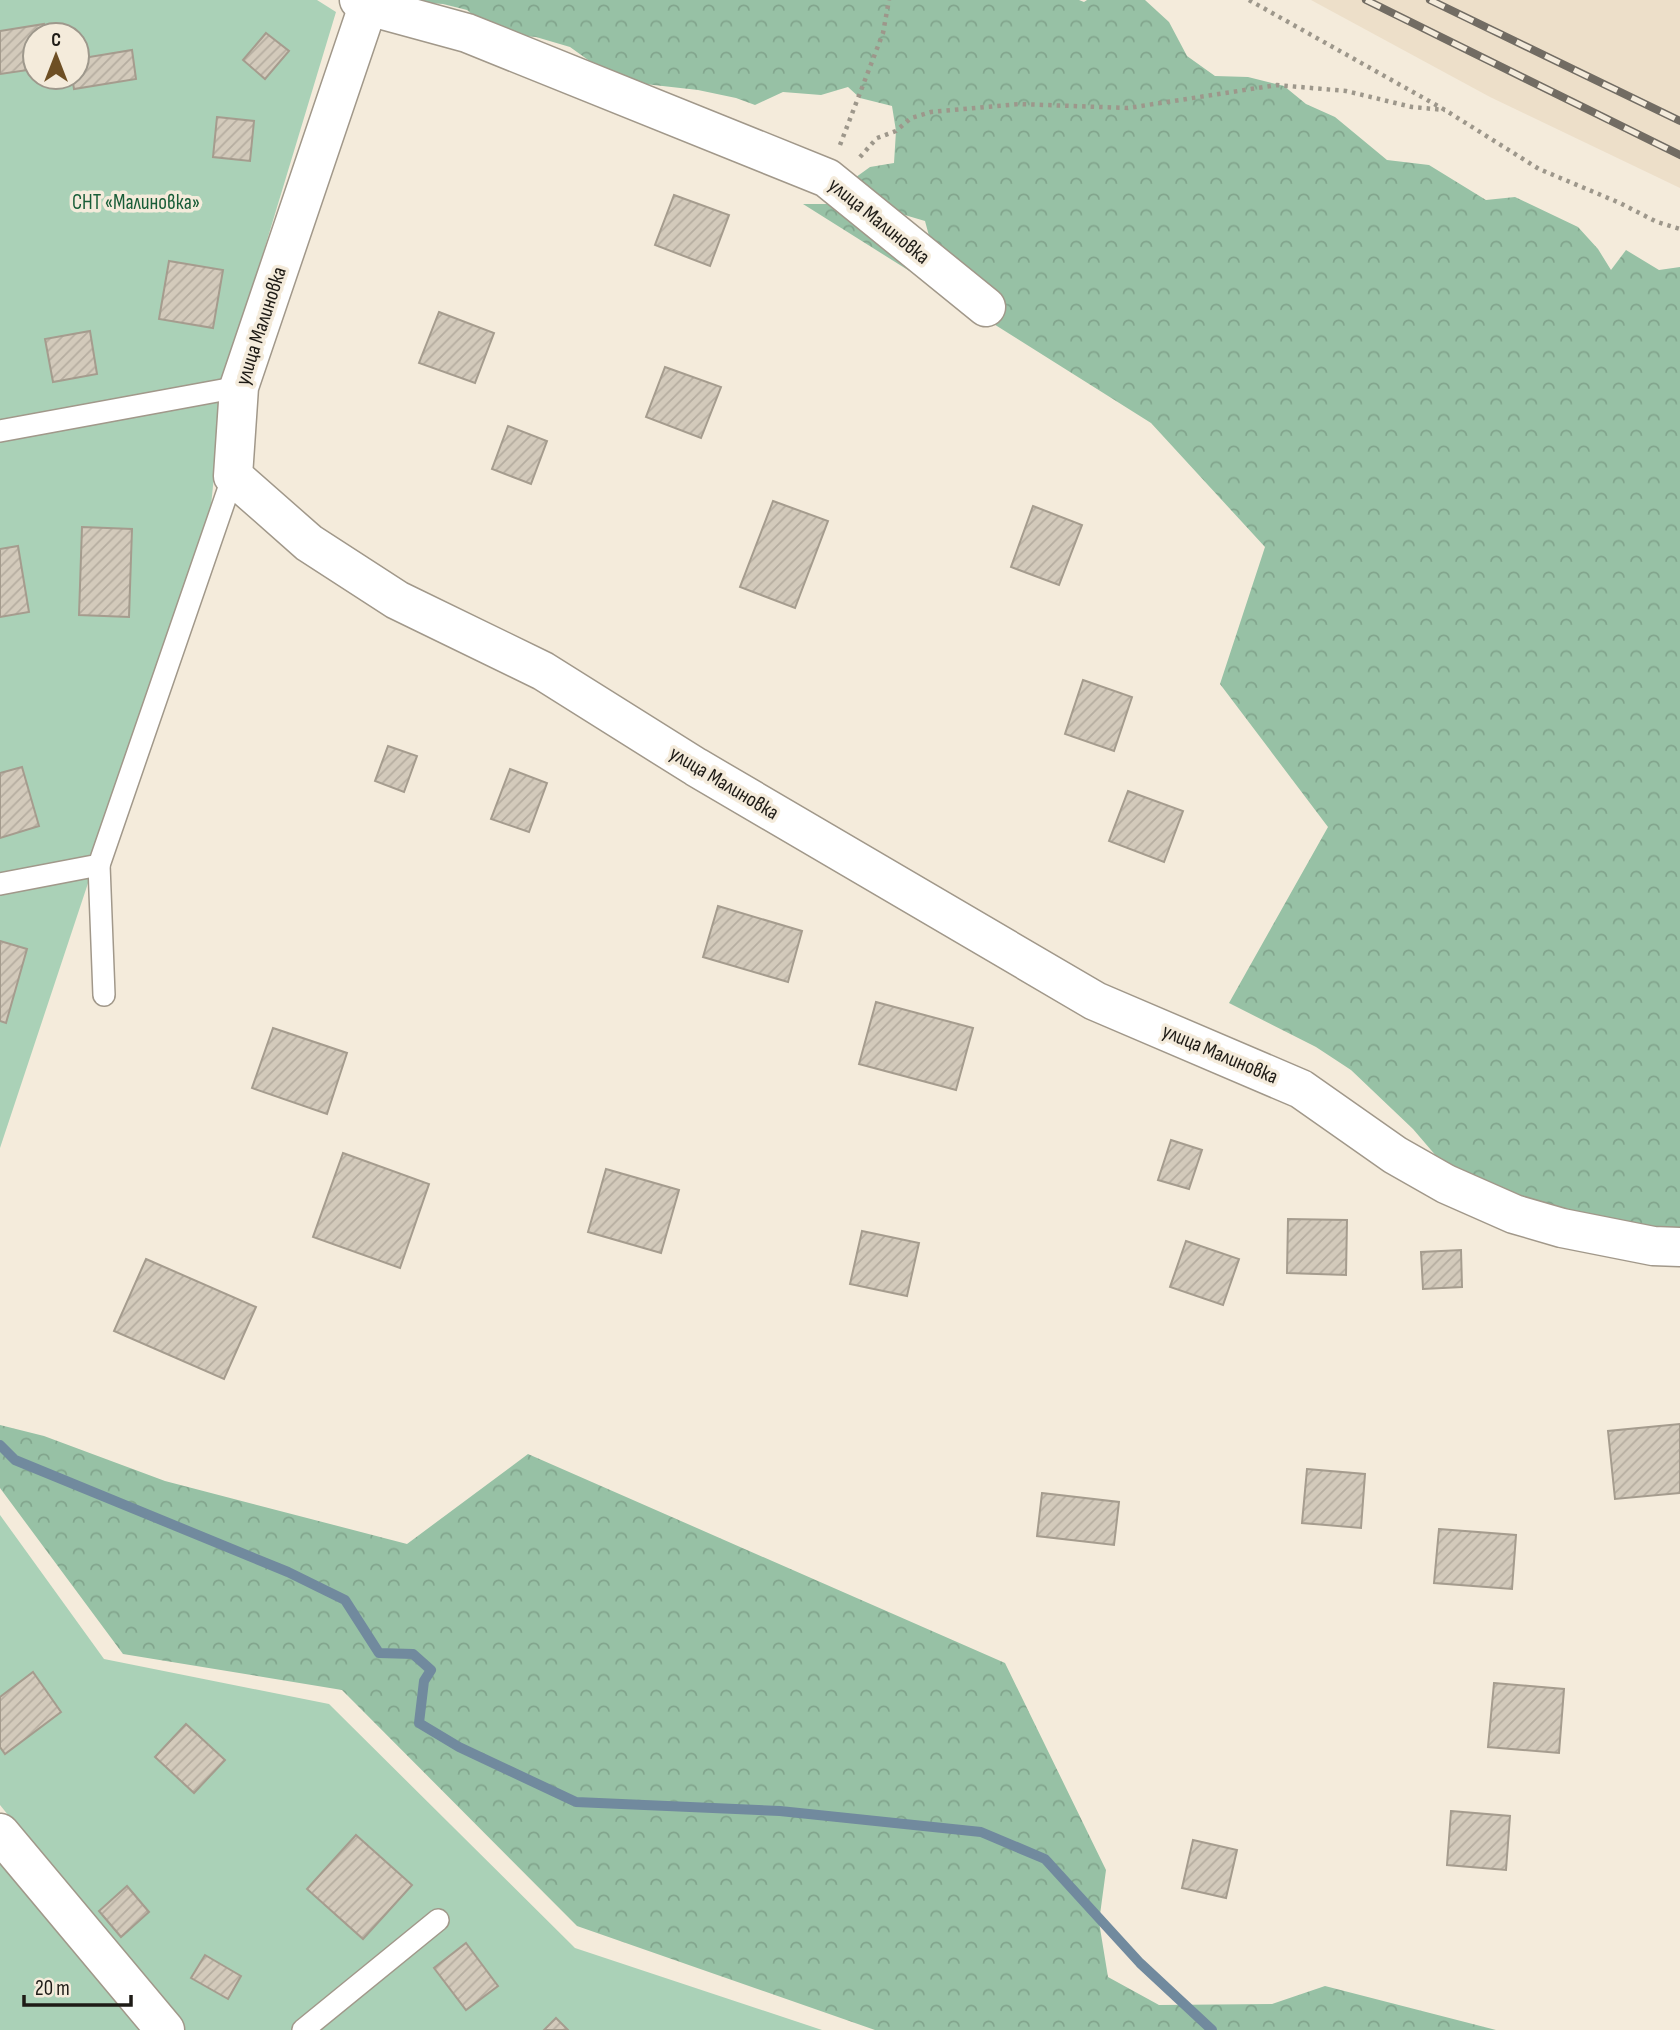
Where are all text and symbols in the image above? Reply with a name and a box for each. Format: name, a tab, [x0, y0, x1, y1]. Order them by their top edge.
north arrow	[21, 21, 91, 91]
text: С	[51, 29, 61, 52]
street label: улица Малиновка	[823, 173, 935, 269]
park label: СНТ «Малиновка»	[72, 190, 200, 215]
street label: улица Малиновка	[230, 264, 292, 388]
street label: улица Малиновка	[665, 741, 783, 825]
street label: улица Малиновка	[1158, 1018, 1282, 1090]
scale bar	[24, 1964, 131, 2008]
text: 20 m	[35, 1976, 70, 2001]

